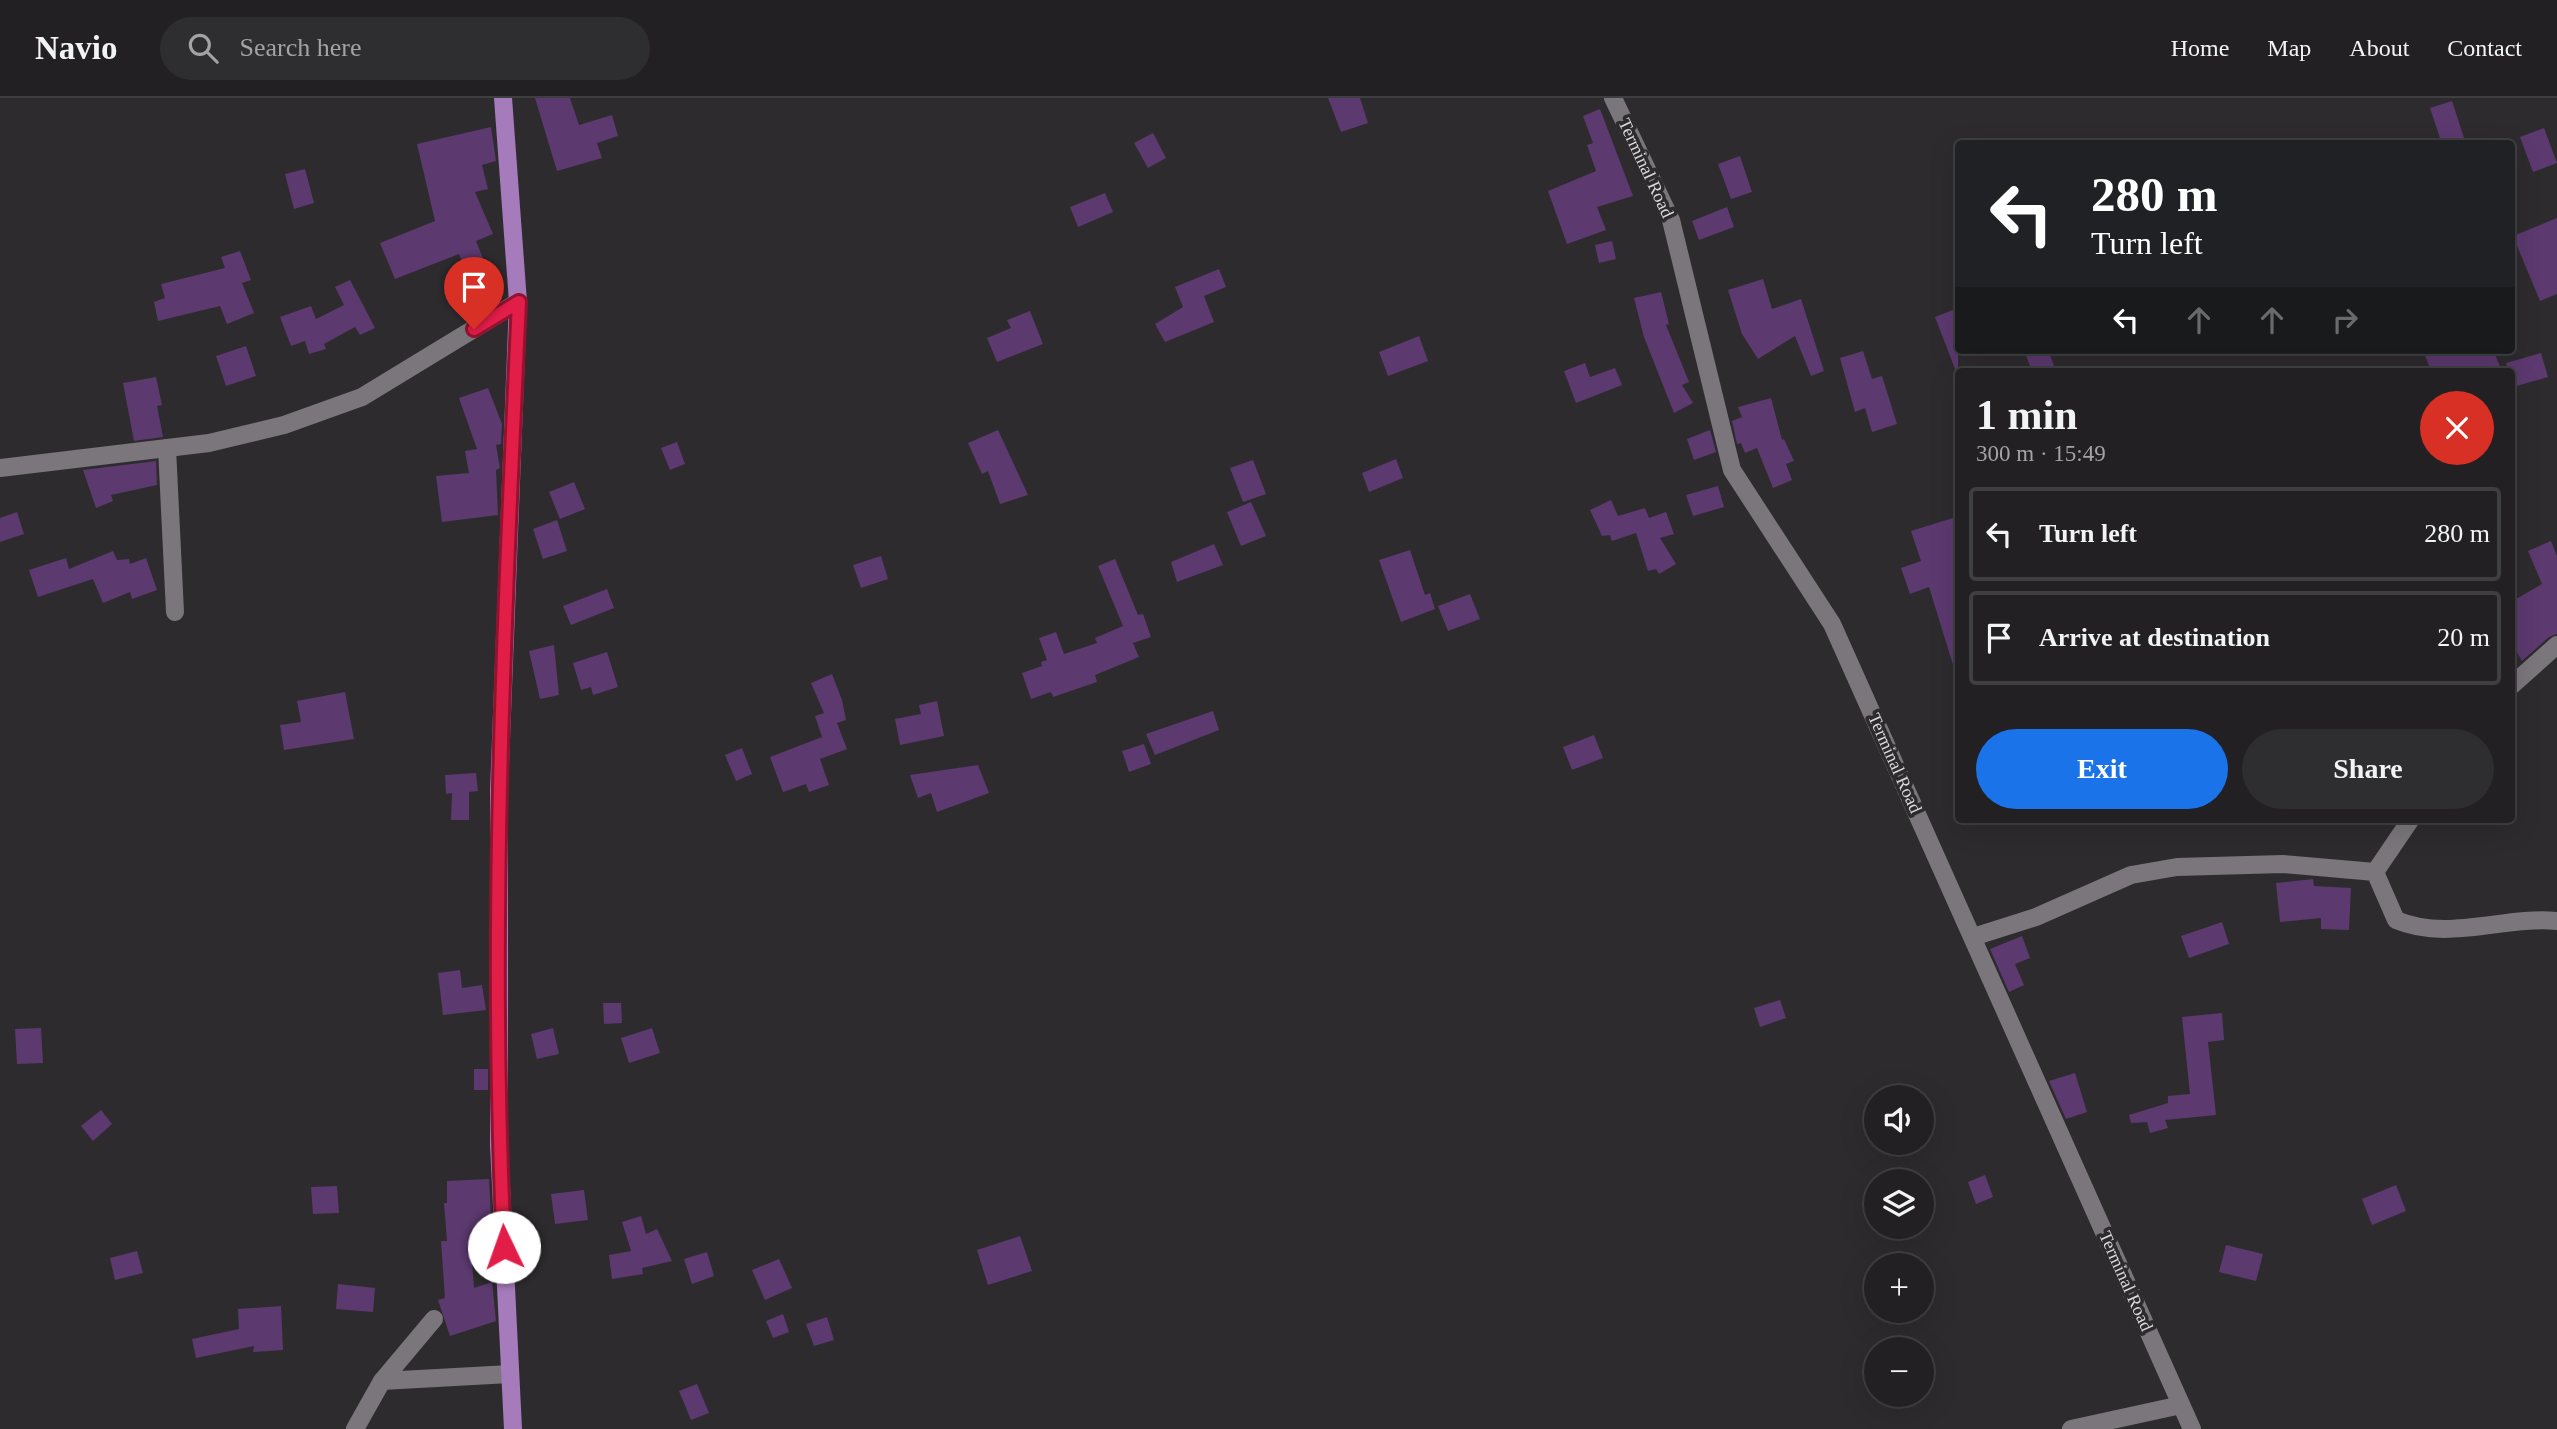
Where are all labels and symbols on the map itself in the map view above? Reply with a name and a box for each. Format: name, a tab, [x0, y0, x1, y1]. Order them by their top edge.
street label: Terminal Road	[1614, 115, 1678, 221]
pin	[444, 257, 504, 329]
street label: Terminal Road	[1864, 710, 1926, 816]
position arrow	[467, 1210, 541, 1284]
street label: Terminal Road	[2095, 1228, 2157, 1334]

